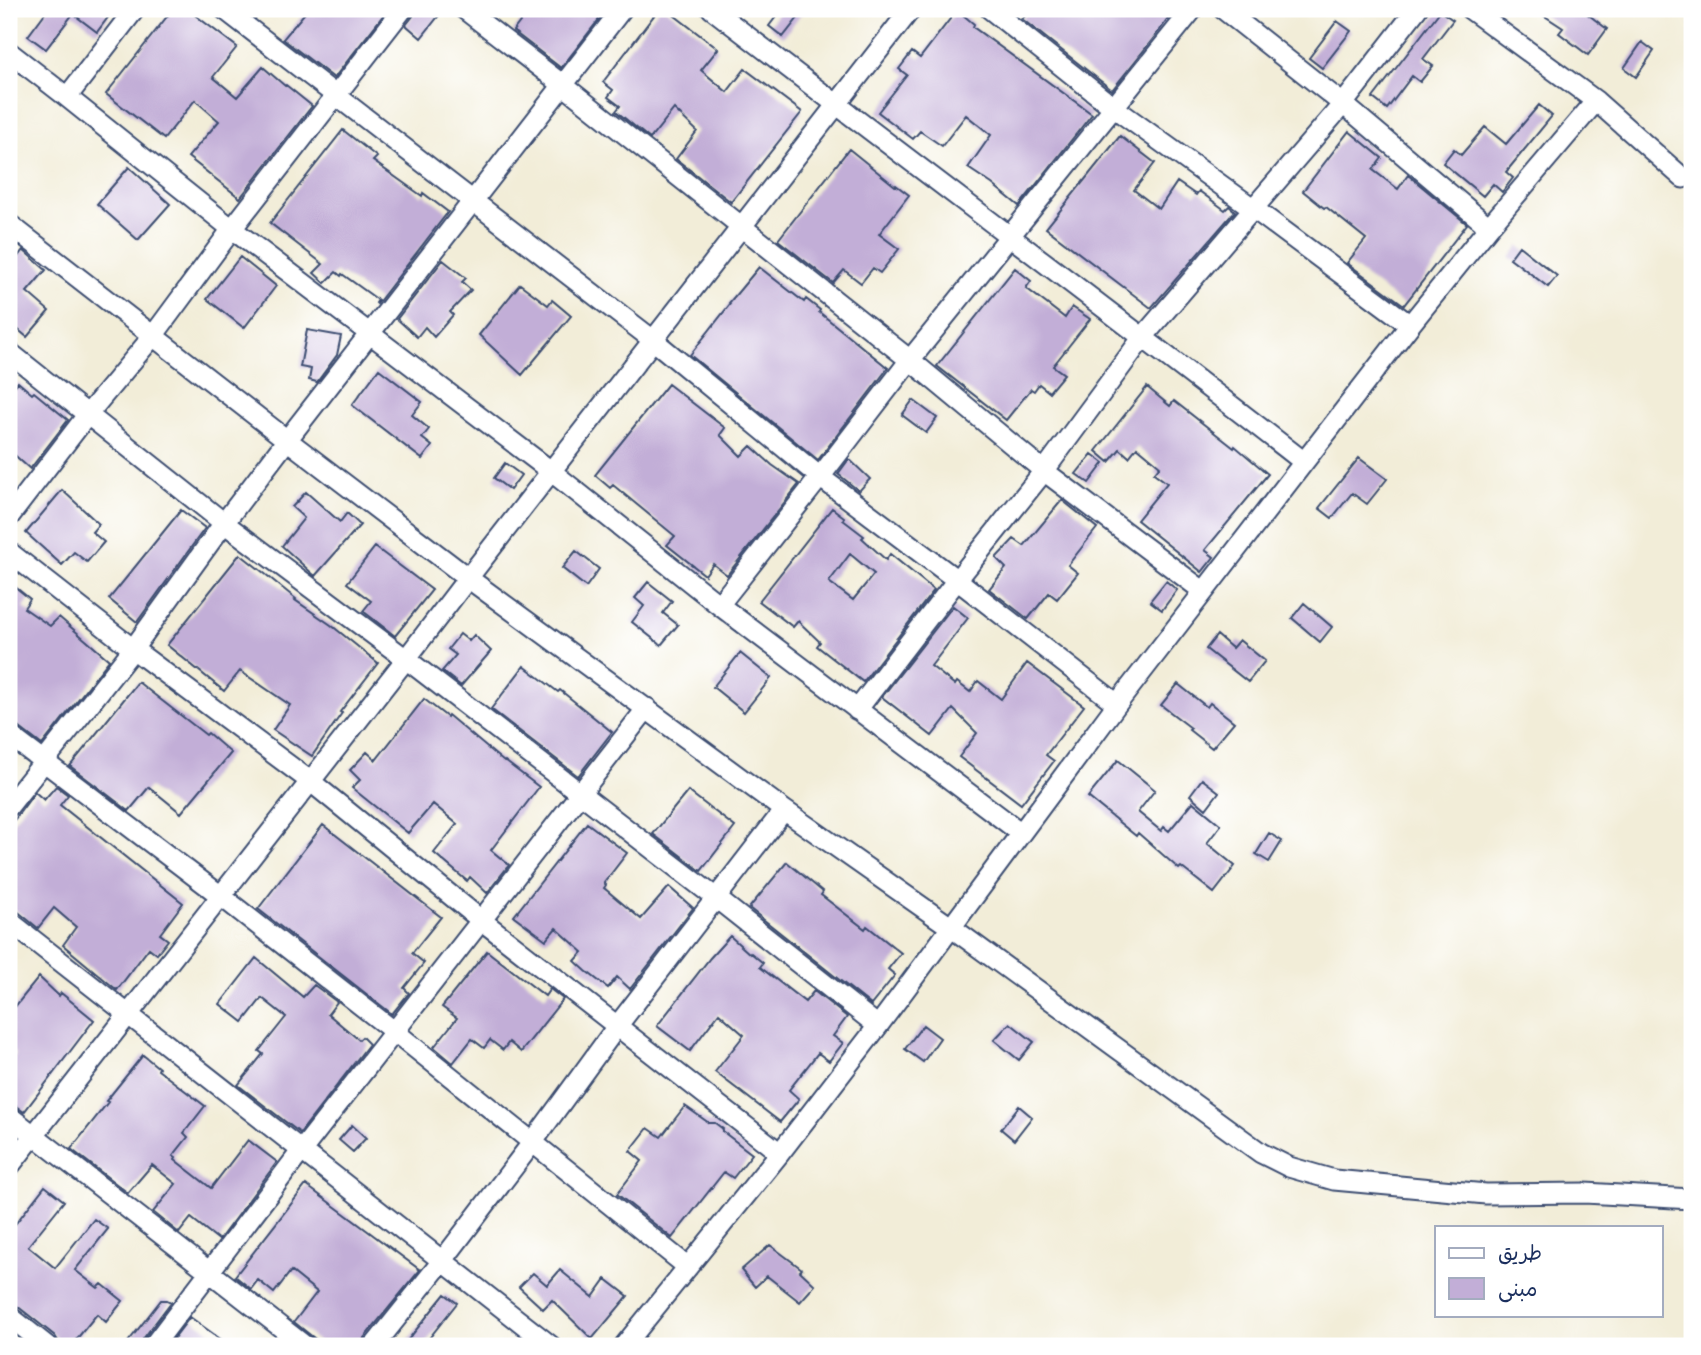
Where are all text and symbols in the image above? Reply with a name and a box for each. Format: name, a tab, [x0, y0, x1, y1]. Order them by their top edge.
legend	[1435, 1226, 1662, 1316]
text: طريق	[1498, 1239, 1542, 1267]
text: مبنى	[1498, 1275, 1537, 1303]

